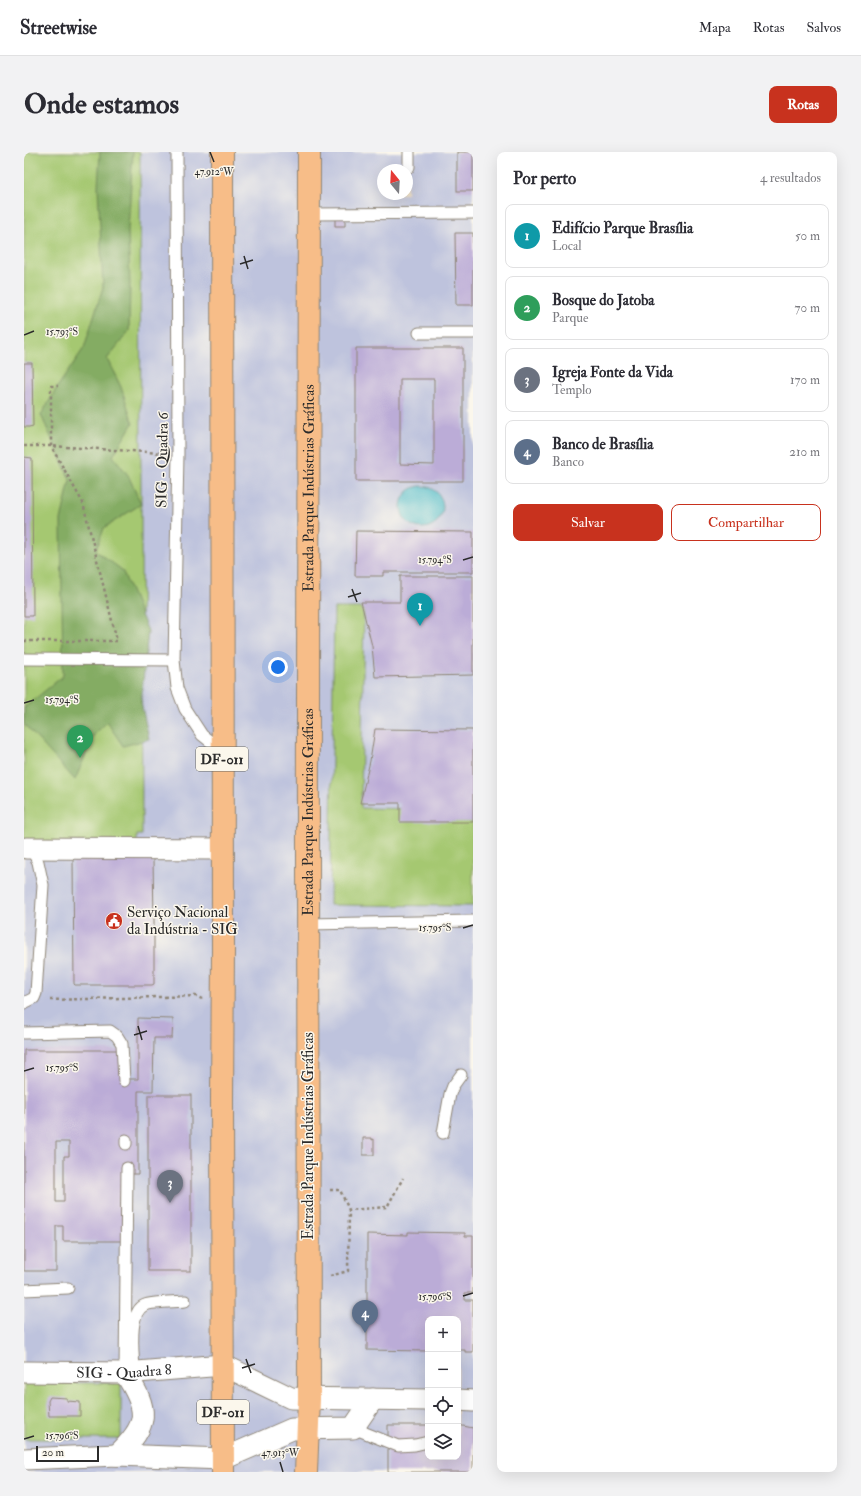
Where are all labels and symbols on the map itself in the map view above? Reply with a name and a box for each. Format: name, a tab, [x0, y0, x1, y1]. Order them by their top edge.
north arrow	[377, 164, 413, 200]
text: 47.912°W	[195, 166, 234, 178]
text: 15.793°S	[46, 326, 78, 338]
street label: Estrada Parque Indústrias Gráficas	[299, 384, 319, 592]
street label: SIG - Quadra 6	[152, 410, 173, 508]
text: 15.794°S	[418, 554, 452, 566]
pin: 1	[407, 593, 433, 626]
your location	[268, 657, 288, 677]
text: 15.794°S	[45, 694, 79, 706]
street label: Estrada Parque Indústrias Gráficas	[299, 708, 318, 916]
pin: 2	[67, 725, 93, 758]
road number: DF-011	[196, 747, 248, 771]
place label: Serviço Nacional da Indústria - SIG	[127, 903, 238, 939]
public building icon: Serviço Nacional da Indústria - SIG	[104, 911, 124, 931]
text: 15.795°S	[419, 922, 451, 934]
street label: Estrada Parque Indústrias Gráficas	[299, 1032, 318, 1240]
text: 15.795°S	[46, 1062, 78, 1074]
pin: 3	[157, 1170, 183, 1203]
text: 15.796°S	[418, 1291, 452, 1303]
pin: 4	[352, 1300, 378, 1333]
street label: SIG - Quadra 8	[76, 1360, 172, 1383]
road number: DF-011	[197, 1400, 249, 1424]
text: 15.796°S	[45, 1430, 79, 1442]
scale bar	[36, 1444, 99, 1463]
text: 47.913°W	[261, 1447, 300, 1459]

